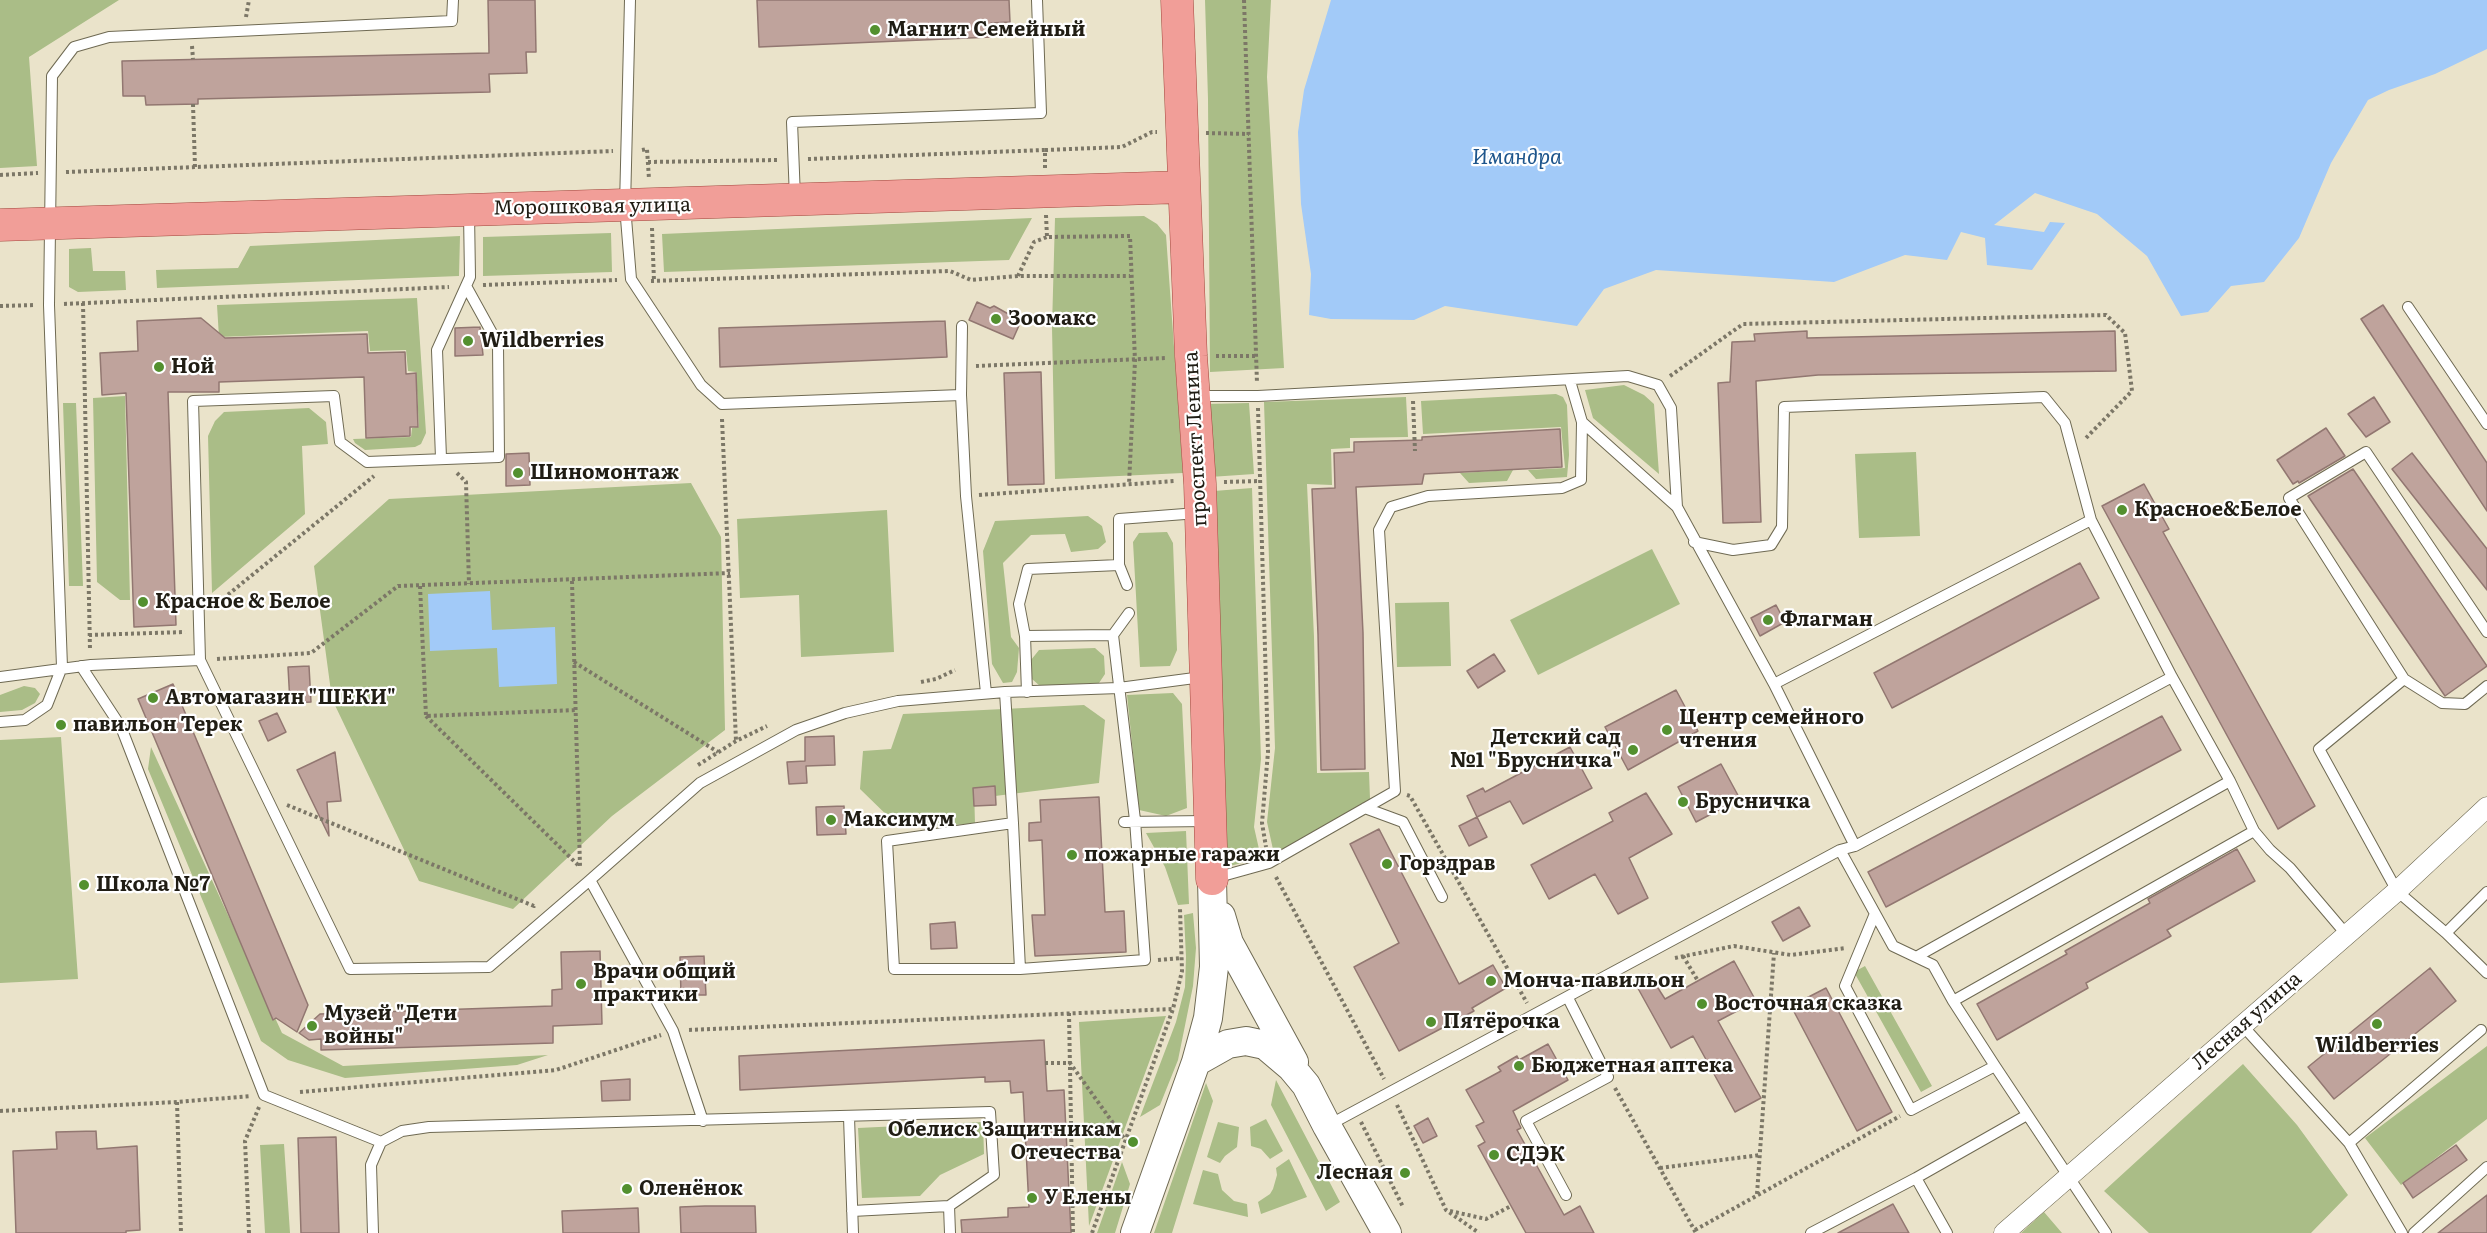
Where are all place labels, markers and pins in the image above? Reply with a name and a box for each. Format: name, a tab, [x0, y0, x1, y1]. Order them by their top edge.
place label: Магнит Семейный	[887, 18, 1085, 42]
marker: Магнит Семейный	[868, 23, 882, 37]
place label: Зоомакс	[1008, 307, 1096, 331]
marker: Зоомакс	[989, 312, 1003, 326]
place label: Wildberriеs	[480, 329, 604, 353]
marker: Wildberriеs	[461, 334, 475, 348]
place label: Ной	[171, 355, 214, 379]
marker: Ной	[152, 360, 166, 374]
place label: Шиномонтаж	[530, 461, 679, 485]
marker: Шиномонтаж	[511, 466, 525, 480]
place label: Красное&Белое	[2134, 498, 2302, 522]
marker: Красное&Белое	[2115, 503, 2129, 517]
place label: Красное & Белое	[155, 590, 331, 614]
marker: Красное & Белое	[136, 595, 150, 609]
place label: Флагман	[1780, 608, 1873, 632]
marker: Флагман	[1761, 613, 1775, 627]
place label: Автомагазин "ШЕКИ"	[165, 686, 396, 710]
marker: Автомагазин "ШЕКИ"	[146, 691, 160, 705]
place label: Центр семейного чтения	[1679, 706, 1864, 753]
place label: павильон Терек	[73, 713, 243, 737]
marker: павильон Терек	[54, 718, 68, 732]
marker: Центр семейного чтения	[1660, 723, 1674, 737]
place label: Детский сад №1 "Брусничка"	[1450, 726, 1621, 773]
marker: Детский сад №1 "Брусничка"	[1626, 743, 1640, 757]
place label: Брусничка	[1695, 790, 1810, 814]
marker: Брусничка	[1676, 795, 1690, 809]
place label: Максимум	[843, 808, 954, 832]
marker: Максимум	[824, 813, 838, 827]
place label: пожарные гаражи	[1084, 843, 1280, 867]
marker: пожарные гаражи	[1065, 848, 1079, 862]
place label: Горздрав	[1399, 852, 1496, 876]
marker: Горздрав	[1380, 857, 1394, 871]
place label: Школа №7	[96, 873, 210, 897]
marker: Школа №7	[77, 878, 91, 892]
place label: Врачи общий практики	[593, 960, 736, 1007]
place label: Монча-павильон	[1503, 969, 1685, 993]
marker: Монча-павильон	[1484, 974, 1498, 988]
marker: Врачи общий практики	[574, 977, 588, 991]
place label: Восточная сказка	[1714, 992, 1902, 1016]
marker: Восточная сказка	[1695, 997, 1709, 1011]
place label: Музей "Дети войны"	[324, 1002, 457, 1049]
place label: Пятёрочка	[1443, 1010, 1560, 1034]
marker: Пятёрочка	[1424, 1015, 1438, 1029]
marker: Wildberries	[2370, 1017, 2384, 1031]
marker: Музей "Дети войны"	[305, 1019, 319, 1033]
place label: Wildberries	[2315, 1034, 2439, 1058]
place label: Бюджетная аптека	[1531, 1054, 1733, 1078]
marker: Бюджетная аптека	[1512, 1059, 1526, 1073]
place label: Обелиск Защитникам Отечества	[888, 1118, 1121, 1165]
marker: Обелиск Защитникам Отечества	[1126, 1135, 1140, 1149]
place label: СДЭК	[1506, 1143, 1565, 1167]
marker: СДЭК	[1487, 1148, 1501, 1162]
place label: Лесная	[1317, 1161, 1393, 1185]
marker: Лесная	[1398, 1166, 1412, 1180]
place label: Оленёнок	[639, 1177, 743, 1201]
marker: Оленёнок	[620, 1182, 634, 1196]
place label: У Елены	[1044, 1186, 1131, 1210]
marker: У Елены	[1025, 1191, 1039, 1205]

